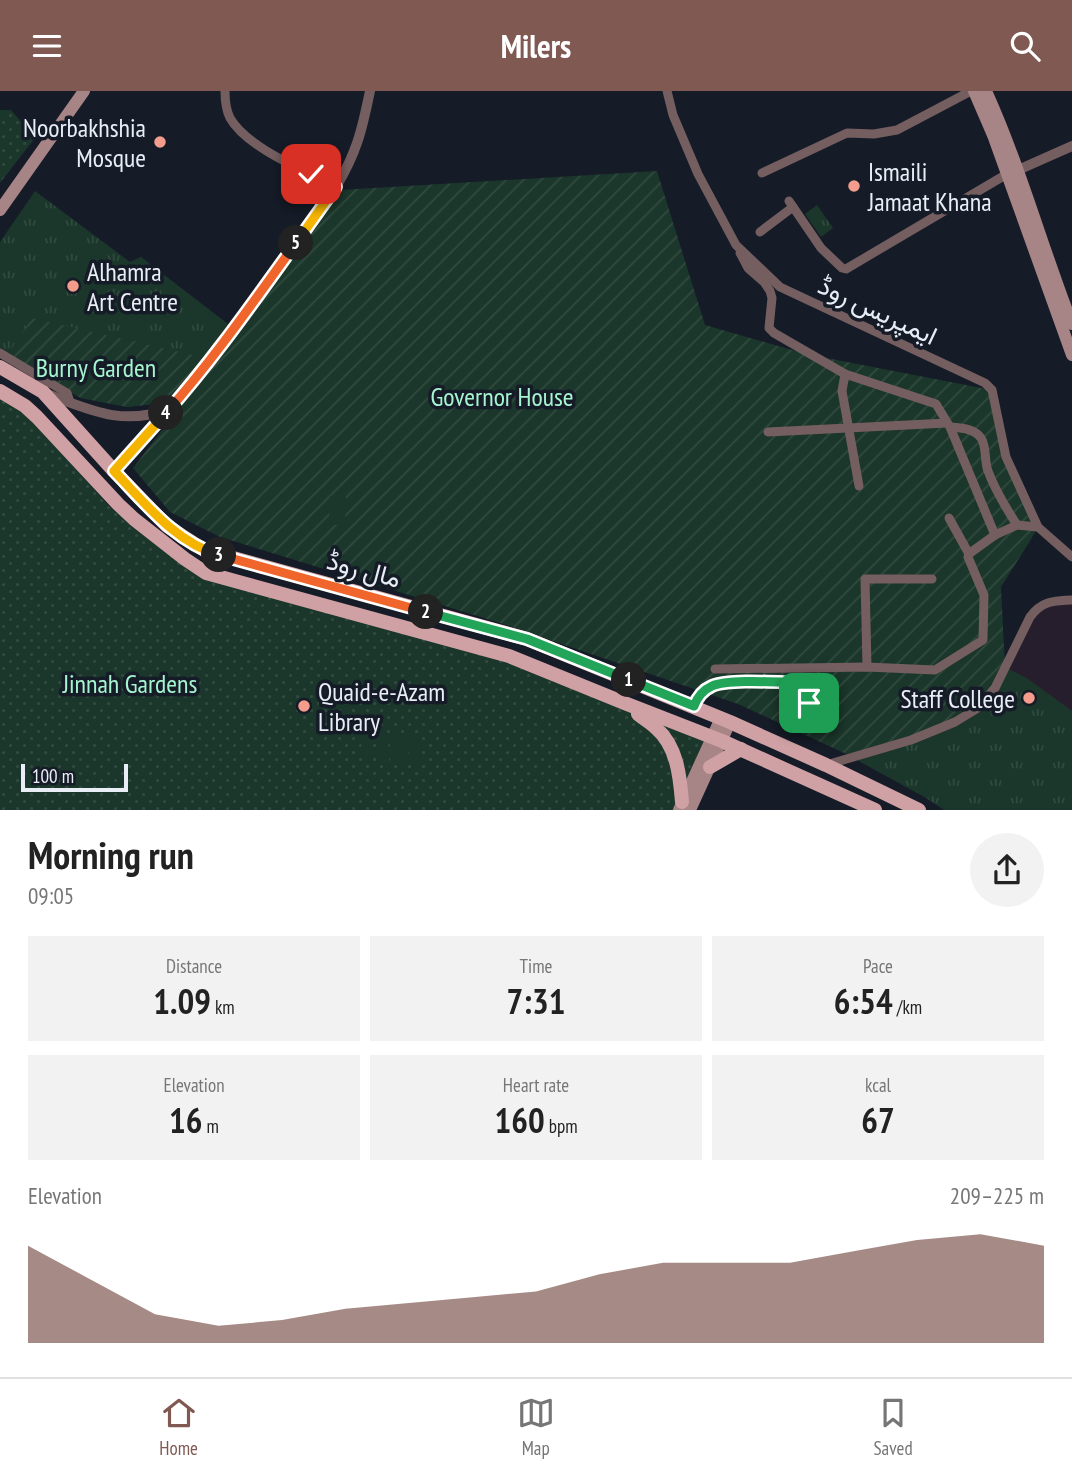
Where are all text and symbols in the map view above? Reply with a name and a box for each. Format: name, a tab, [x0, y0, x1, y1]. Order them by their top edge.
text: Milers	[501, 25, 571, 67]
icon: menu	[28, 27, 66, 65]
icon: search	[1006, 27, 1044, 65]
place label: Noorbakhshia Mosque	[23, 111, 146, 174]
marker: Noorbakhshia Mosque	[152, 134, 168, 150]
pin	[281, 144, 341, 204]
icon: check	[292, 155, 330, 193]
place label: Ismaili Jamaat Khana	[867, 155, 992, 218]
marker: Ismaili Jamaat Khana	[846, 178, 862, 194]
pin: 5	[278, 225, 314, 261]
text: 5	[291, 230, 300, 254]
place label: Alhamra Art Centre	[87, 255, 178, 318]
street label: ایمپریس روڈ	[812, 268, 943, 354]
marker: Alhamra Art Centre	[65, 278, 81, 294]
park label: Burny Garden	[36, 351, 156, 384]
park label: Governor House	[431, 380, 573, 413]
pin: 4	[148, 395, 184, 431]
text: 4	[161, 400, 170, 424]
pin: 3	[202, 538, 236, 573]
text: 3	[214, 542, 223, 566]
street label: مال روڈ	[323, 543, 405, 595]
pin: 2	[408, 595, 444, 629]
text: 2	[421, 599, 430, 623]
pin: 1	[612, 663, 646, 697]
park label: Jinnah Gardens	[62, 667, 197, 700]
text: 1	[624, 667, 633, 691]
pin	[779, 673, 839, 733]
place label: Quaid-e-Azam Library	[318, 675, 445, 738]
place label: Staff College	[900, 682, 1015, 715]
icon: arrive	[790, 684, 828, 722]
marker: Staff College	[1021, 690, 1037, 706]
marker: Quaid-e-Azam Library	[296, 698, 312, 714]
scale bar	[21, 761, 128, 793]
text: 100 m	[32, 764, 74, 788]
text: Morning run	[28, 830, 194, 879]
button: share	[970, 833, 1044, 907]
text: 09:05	[28, 881, 74, 910]
text: Distance	[166, 954, 222, 978]
text: Time	[520, 954, 552, 978]
text: Pace	[863, 954, 893, 978]
text: 1.09	[153, 978, 211, 1024]
text: 7:31	[507, 978, 565, 1024]
text: 6:54	[834, 978, 893, 1024]
text: km	[211, 995, 235, 1019]
text: /km	[893, 995, 922, 1019]
text: Elevation	[164, 1073, 224, 1097]
text: Heart rate	[503, 1073, 569, 1097]
text: kcal	[865, 1073, 891, 1097]
text: 16	[169, 1097, 203, 1143]
text: 160	[494, 1097, 545, 1143]
text: 67	[861, 1097, 895, 1143]
text: m	[203, 1114, 219, 1138]
text: bpm	[545, 1114, 578, 1138]
text: Elevation	[28, 1181, 102, 1210]
text: 209–225 m	[950, 1181, 1044, 1210]
tab: Home	[159, 1394, 198, 1460]
tab: Map	[517, 1394, 555, 1460]
tab: Saved	[873, 1394, 913, 1460]

